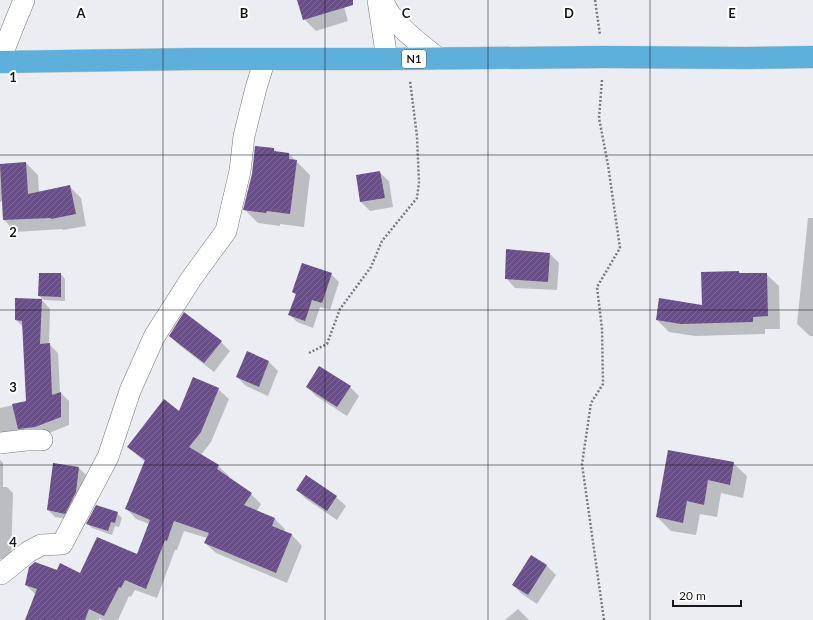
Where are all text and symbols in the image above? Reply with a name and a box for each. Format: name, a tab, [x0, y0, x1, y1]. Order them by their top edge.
text: A	[75, 5, 86, 21]
text: B	[240, 5, 249, 21]
text: C	[402, 5, 411, 21]
text: D	[564, 5, 574, 21]
text: E	[728, 5, 736, 21]
road number: N1	[402, 50, 426, 68]
text: 1	[9, 69, 17, 85]
text: 2	[9, 224, 17, 240]
text: 3	[9, 379, 17, 395]
text: 4	[9, 534, 17, 550]
scale bar	[673, 582, 741, 608]
text: 20 m	[679, 588, 706, 603]

